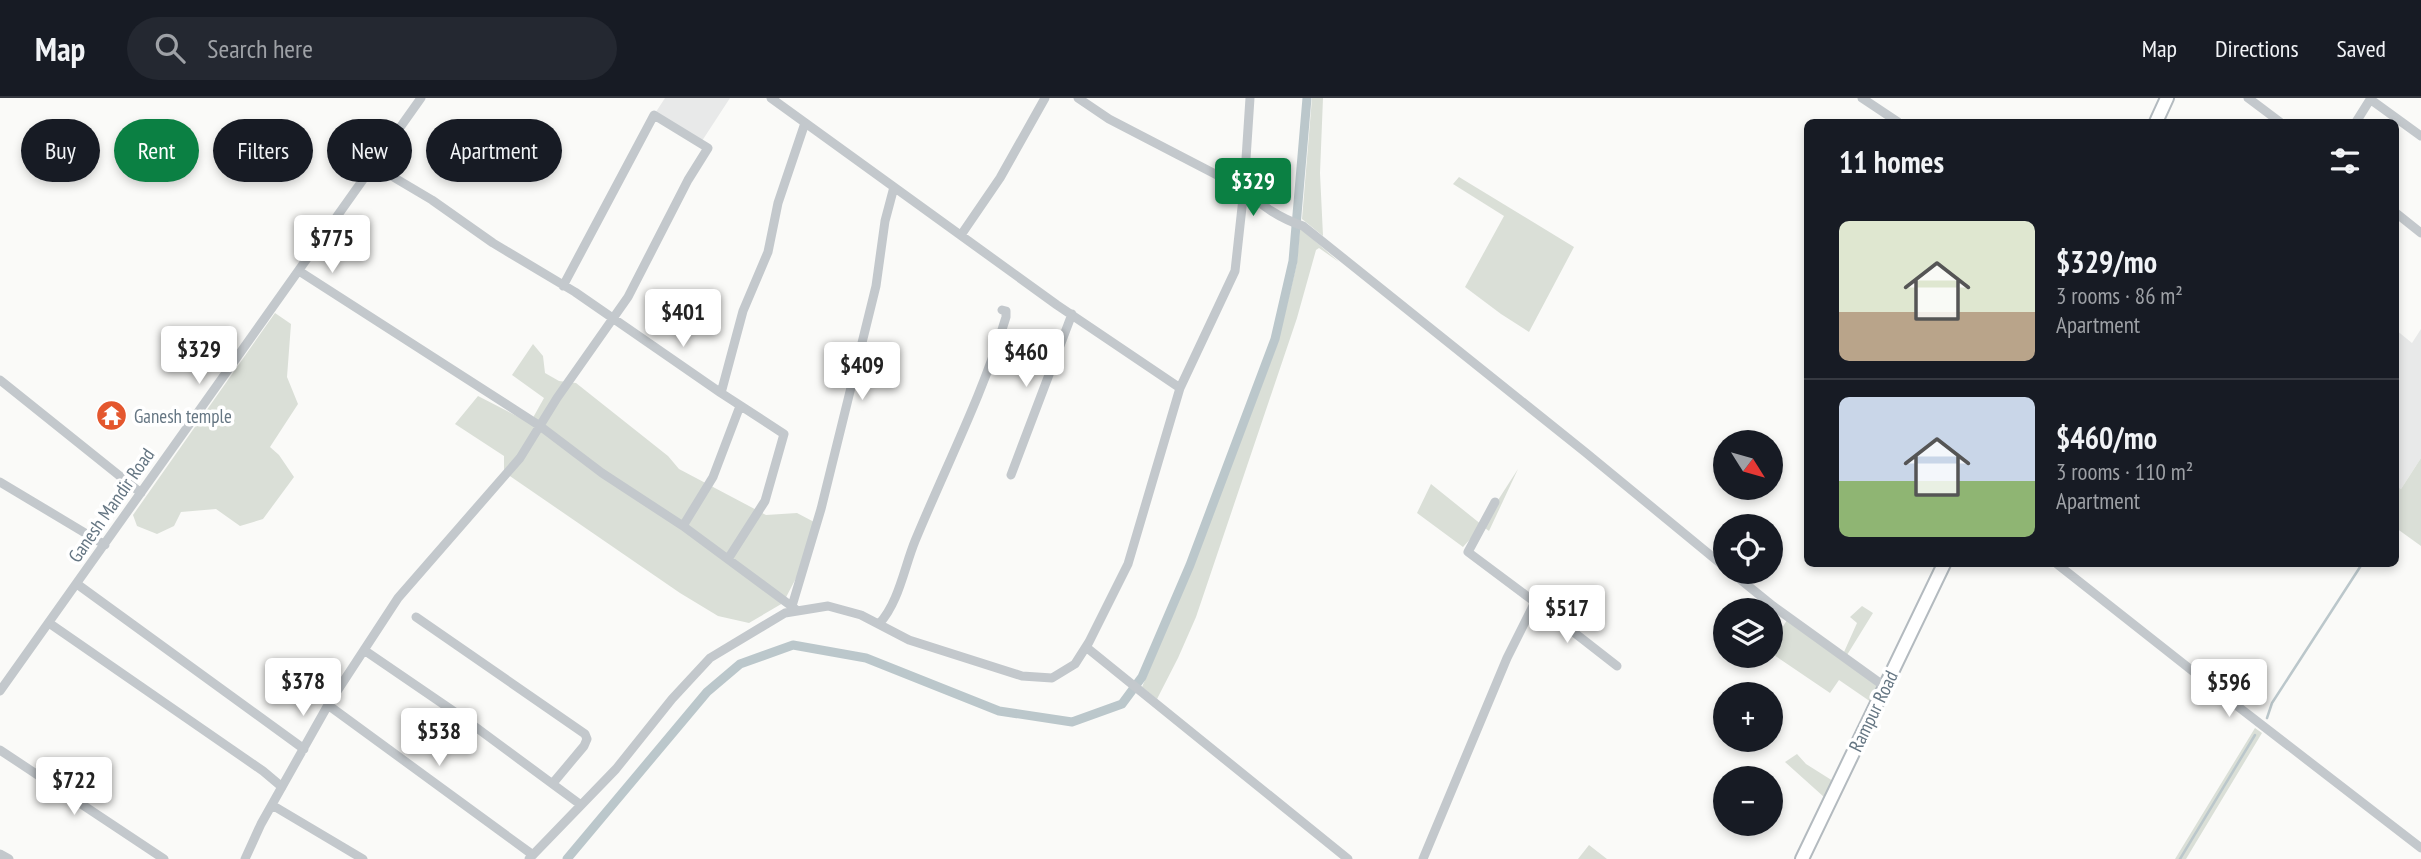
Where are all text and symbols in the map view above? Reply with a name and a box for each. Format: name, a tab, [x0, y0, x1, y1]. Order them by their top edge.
search box	[127, 17, 617, 80]
text: Map	[35, 27, 85, 70]
icon: search	[151, 29, 189, 67]
text: Search here	[207, 32, 313, 65]
text: Map	[2142, 33, 2177, 64]
text: Directions	[2215, 33, 2299, 64]
text: Saved	[2337, 33, 2386, 64]
chip: Buy	[21, 119, 100, 182]
chip: Rent	[114, 119, 199, 182]
chip: Filters	[213, 119, 313, 182]
chip: New	[327, 119, 412, 182]
chip: Apartment	[426, 119, 562, 182]
text: 11 homes	[1839, 142, 1944, 181]
icon: filters	[2326, 142, 2364, 180]
pin: $329	[1212, 158, 1294, 218]
text: $329	[1231, 166, 1275, 195]
pin: $775	[291, 216, 373, 275]
text: $775	[310, 223, 354, 252]
text: $329/mo	[2056, 242, 2157, 281]
icon: home	[1895, 249, 1979, 333]
text: 3 rooms · 86 m²	[2056, 281, 2183, 310]
pin: $401	[642, 289, 724, 349]
text: $401	[661, 297, 705, 326]
text: Apartment	[2056, 310, 2140, 339]
pin: $329	[158, 327, 240, 386]
pin: $460	[985, 330, 1067, 389]
text: $329	[177, 334, 221, 363]
text: $460	[1004, 337, 1048, 366]
pin: $409	[821, 342, 903, 402]
text: $409	[840, 350, 884, 379]
temple icon: Ganesh temple	[94, 399, 128, 433]
place label: Ganesh temple	[134, 404, 232, 428]
text: $460/mo	[2056, 418, 2157, 457]
icon: home	[1895, 425, 1979, 509]
north arrow	[1713, 430, 1783, 500]
map controls	[1713, 430, 1783, 836]
street label: Ganesh Mandir Road	[63, 443, 159, 567]
text: 3 rooms · 110 m²	[2056, 457, 2193, 486]
text: Apartment	[2056, 486, 2140, 515]
button: locate	[1713, 514, 1783, 584]
pin: $517	[1526, 586, 1608, 645]
text: $517	[1545, 593, 1589, 622]
button: layers	[1713, 598, 1783, 668]
pin: $378	[262, 658, 344, 718]
pin: $596	[2188, 660, 2270, 719]
text: $378	[281, 666, 325, 695]
street label: Rampur Road	[1843, 667, 1903, 755]
text: $596	[2207, 667, 2251, 696]
button: +	[1713, 682, 1783, 752]
pin: $538	[398, 708, 480, 768]
text: $538	[417, 716, 461, 745]
pin: $722	[33, 758, 115, 817]
text: $722	[52, 765, 96, 794]
button: −	[1713, 766, 1783, 836]

